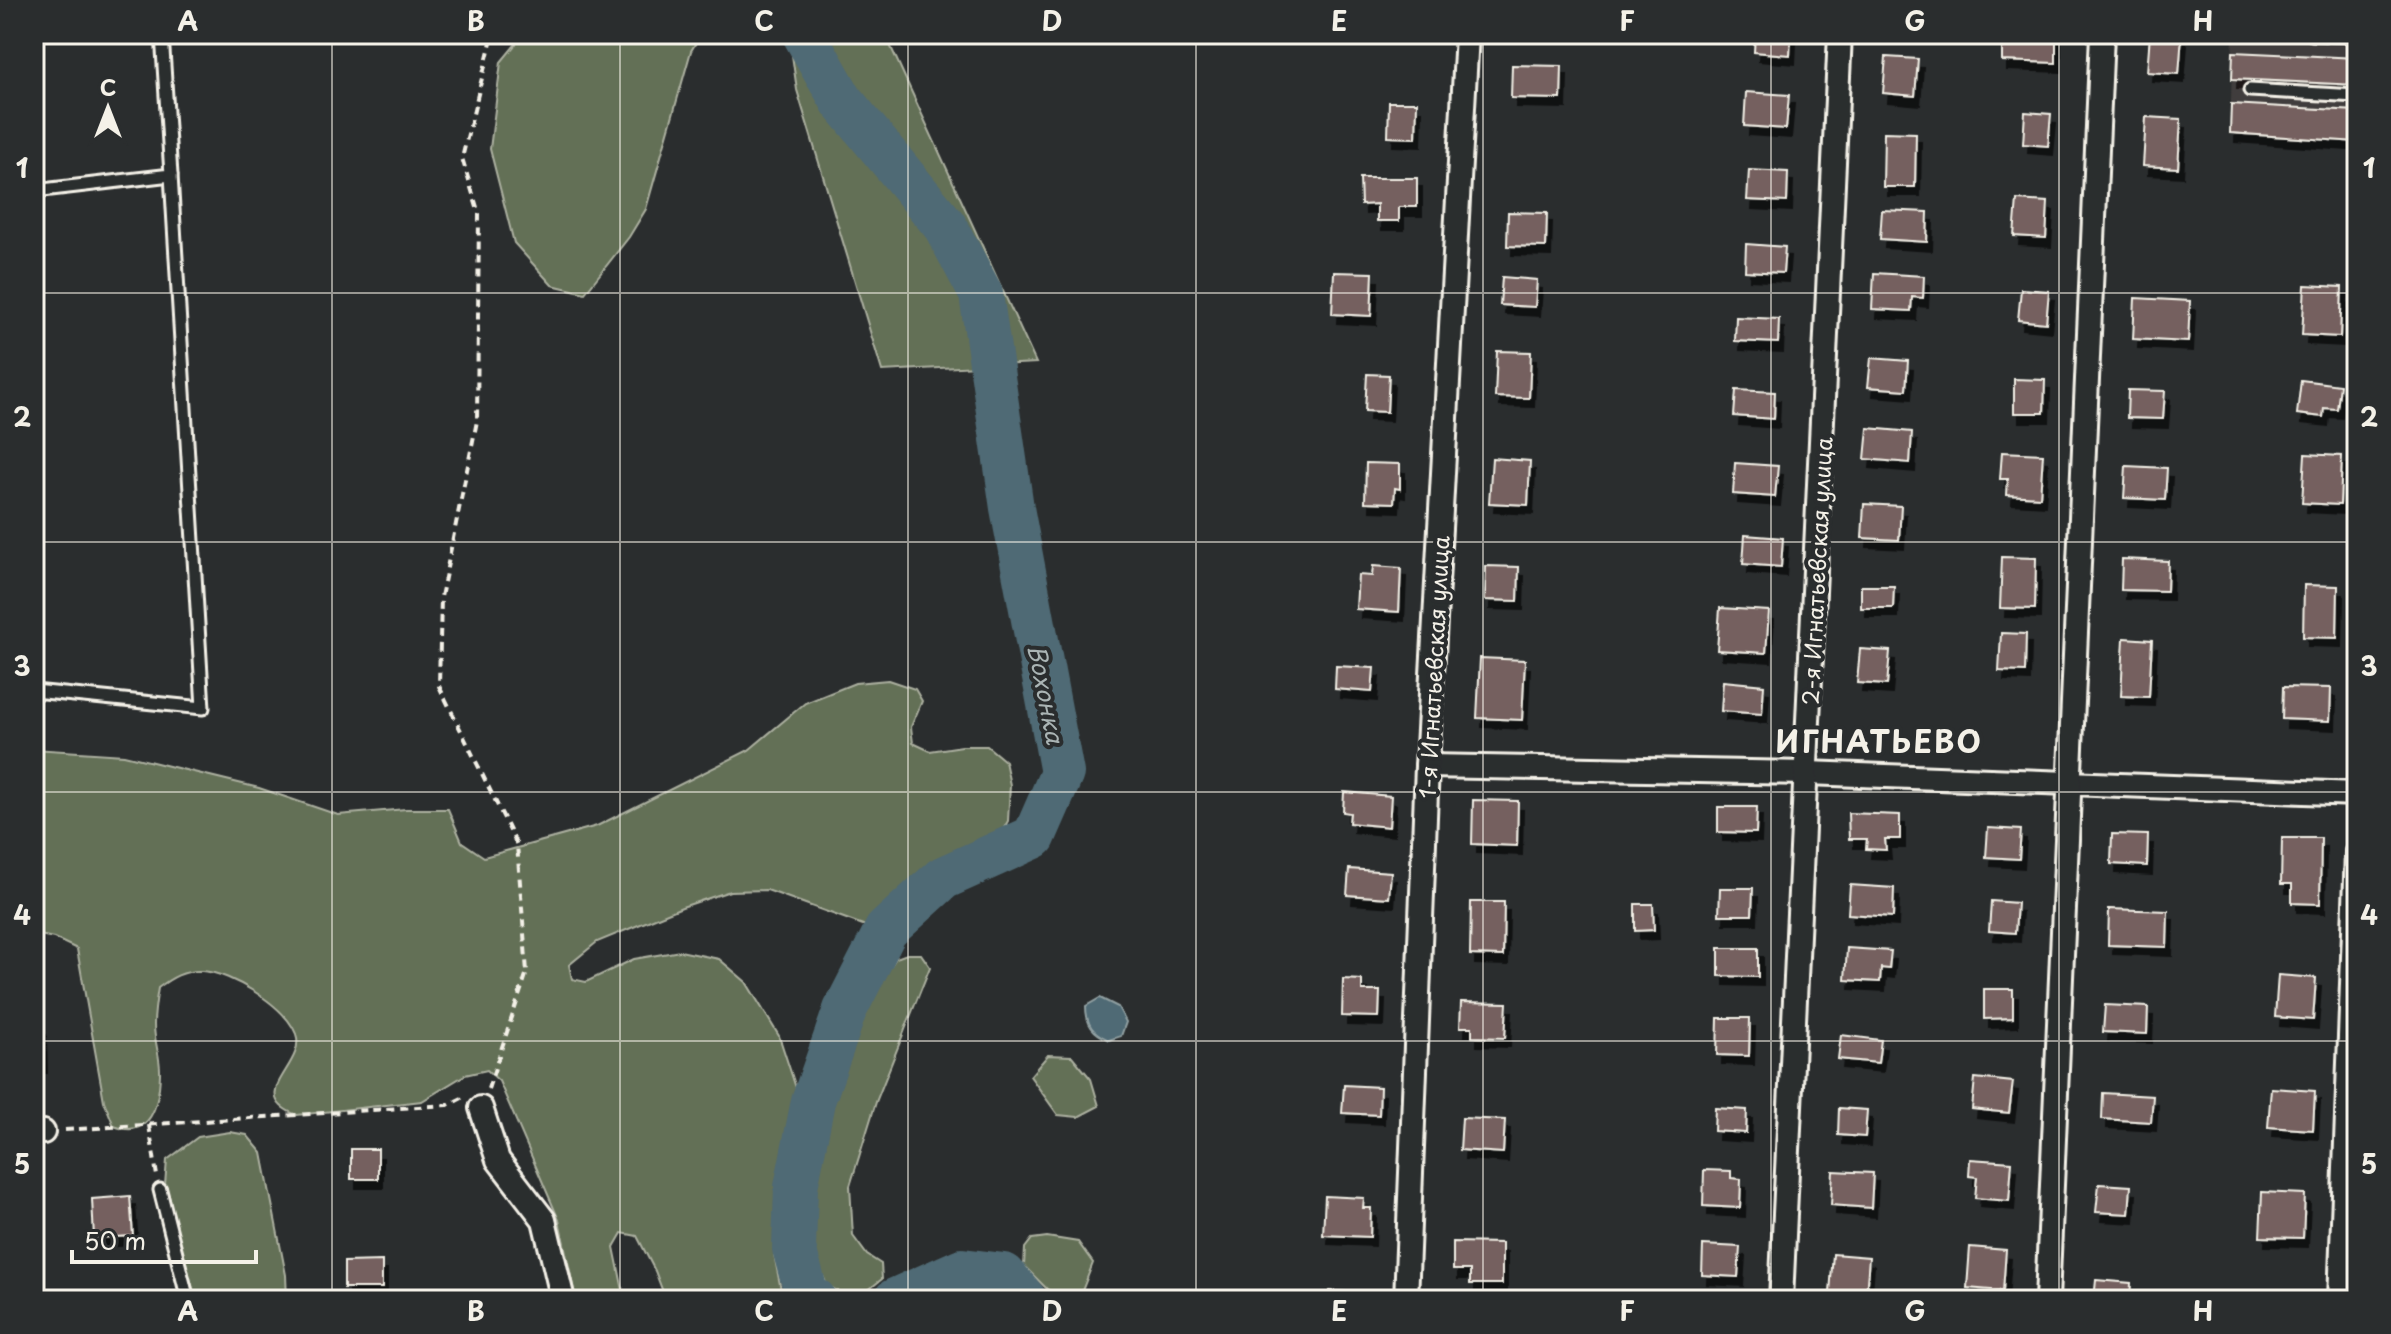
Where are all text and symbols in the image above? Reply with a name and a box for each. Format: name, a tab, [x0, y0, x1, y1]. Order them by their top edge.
text: A	[178, 1, 198, 40]
text: B	[467, 1, 485, 40]
text: C	[754, 1, 774, 40]
text: D	[1042, 1, 1062, 40]
text: E	[1331, 1, 1347, 40]
text: F	[1619, 1, 1635, 40]
text: G	[1904, 1, 1926, 40]
text: H	[2193, 1, 2213, 40]
north arrow	[68, 68, 148, 148]
text: С	[100, 70, 116, 103]
text: 1	[16, 148, 28, 187]
text: 1	[2363, 148, 2375, 187]
text: 2	[13, 397, 31, 436]
text: 2	[2360, 397, 2378, 436]
street label: 2-я Игнатьевская улица	[1793, 436, 1840, 706]
street label: 1-я Игнатьевская улица	[1410, 535, 1456, 799]
water label: Вохонка	[1020, 641, 1074, 748]
text: 3	[13, 646, 31, 685]
text: 3	[2360, 646, 2378, 685]
district label: ИГНАТЬЕВО	[1775, 718, 1983, 763]
text: 4	[13, 895, 31, 934]
text: 4	[2360, 895, 2378, 934]
text: 5	[14, 1144, 30, 1183]
text: 5	[2361, 1144, 2377, 1183]
scale bar	[72, 1214, 256, 1264]
text: 50 m	[84, 1222, 146, 1258]
text: A	[178, 1291, 198, 1330]
text: B	[467, 1291, 485, 1330]
text: C	[754, 1291, 774, 1330]
text: D	[1042, 1291, 1062, 1330]
text: E	[1331, 1291, 1347, 1330]
text: F	[1619, 1291, 1635, 1330]
text: G	[1904, 1291, 1926, 1330]
text: H	[2193, 1291, 2213, 1330]

